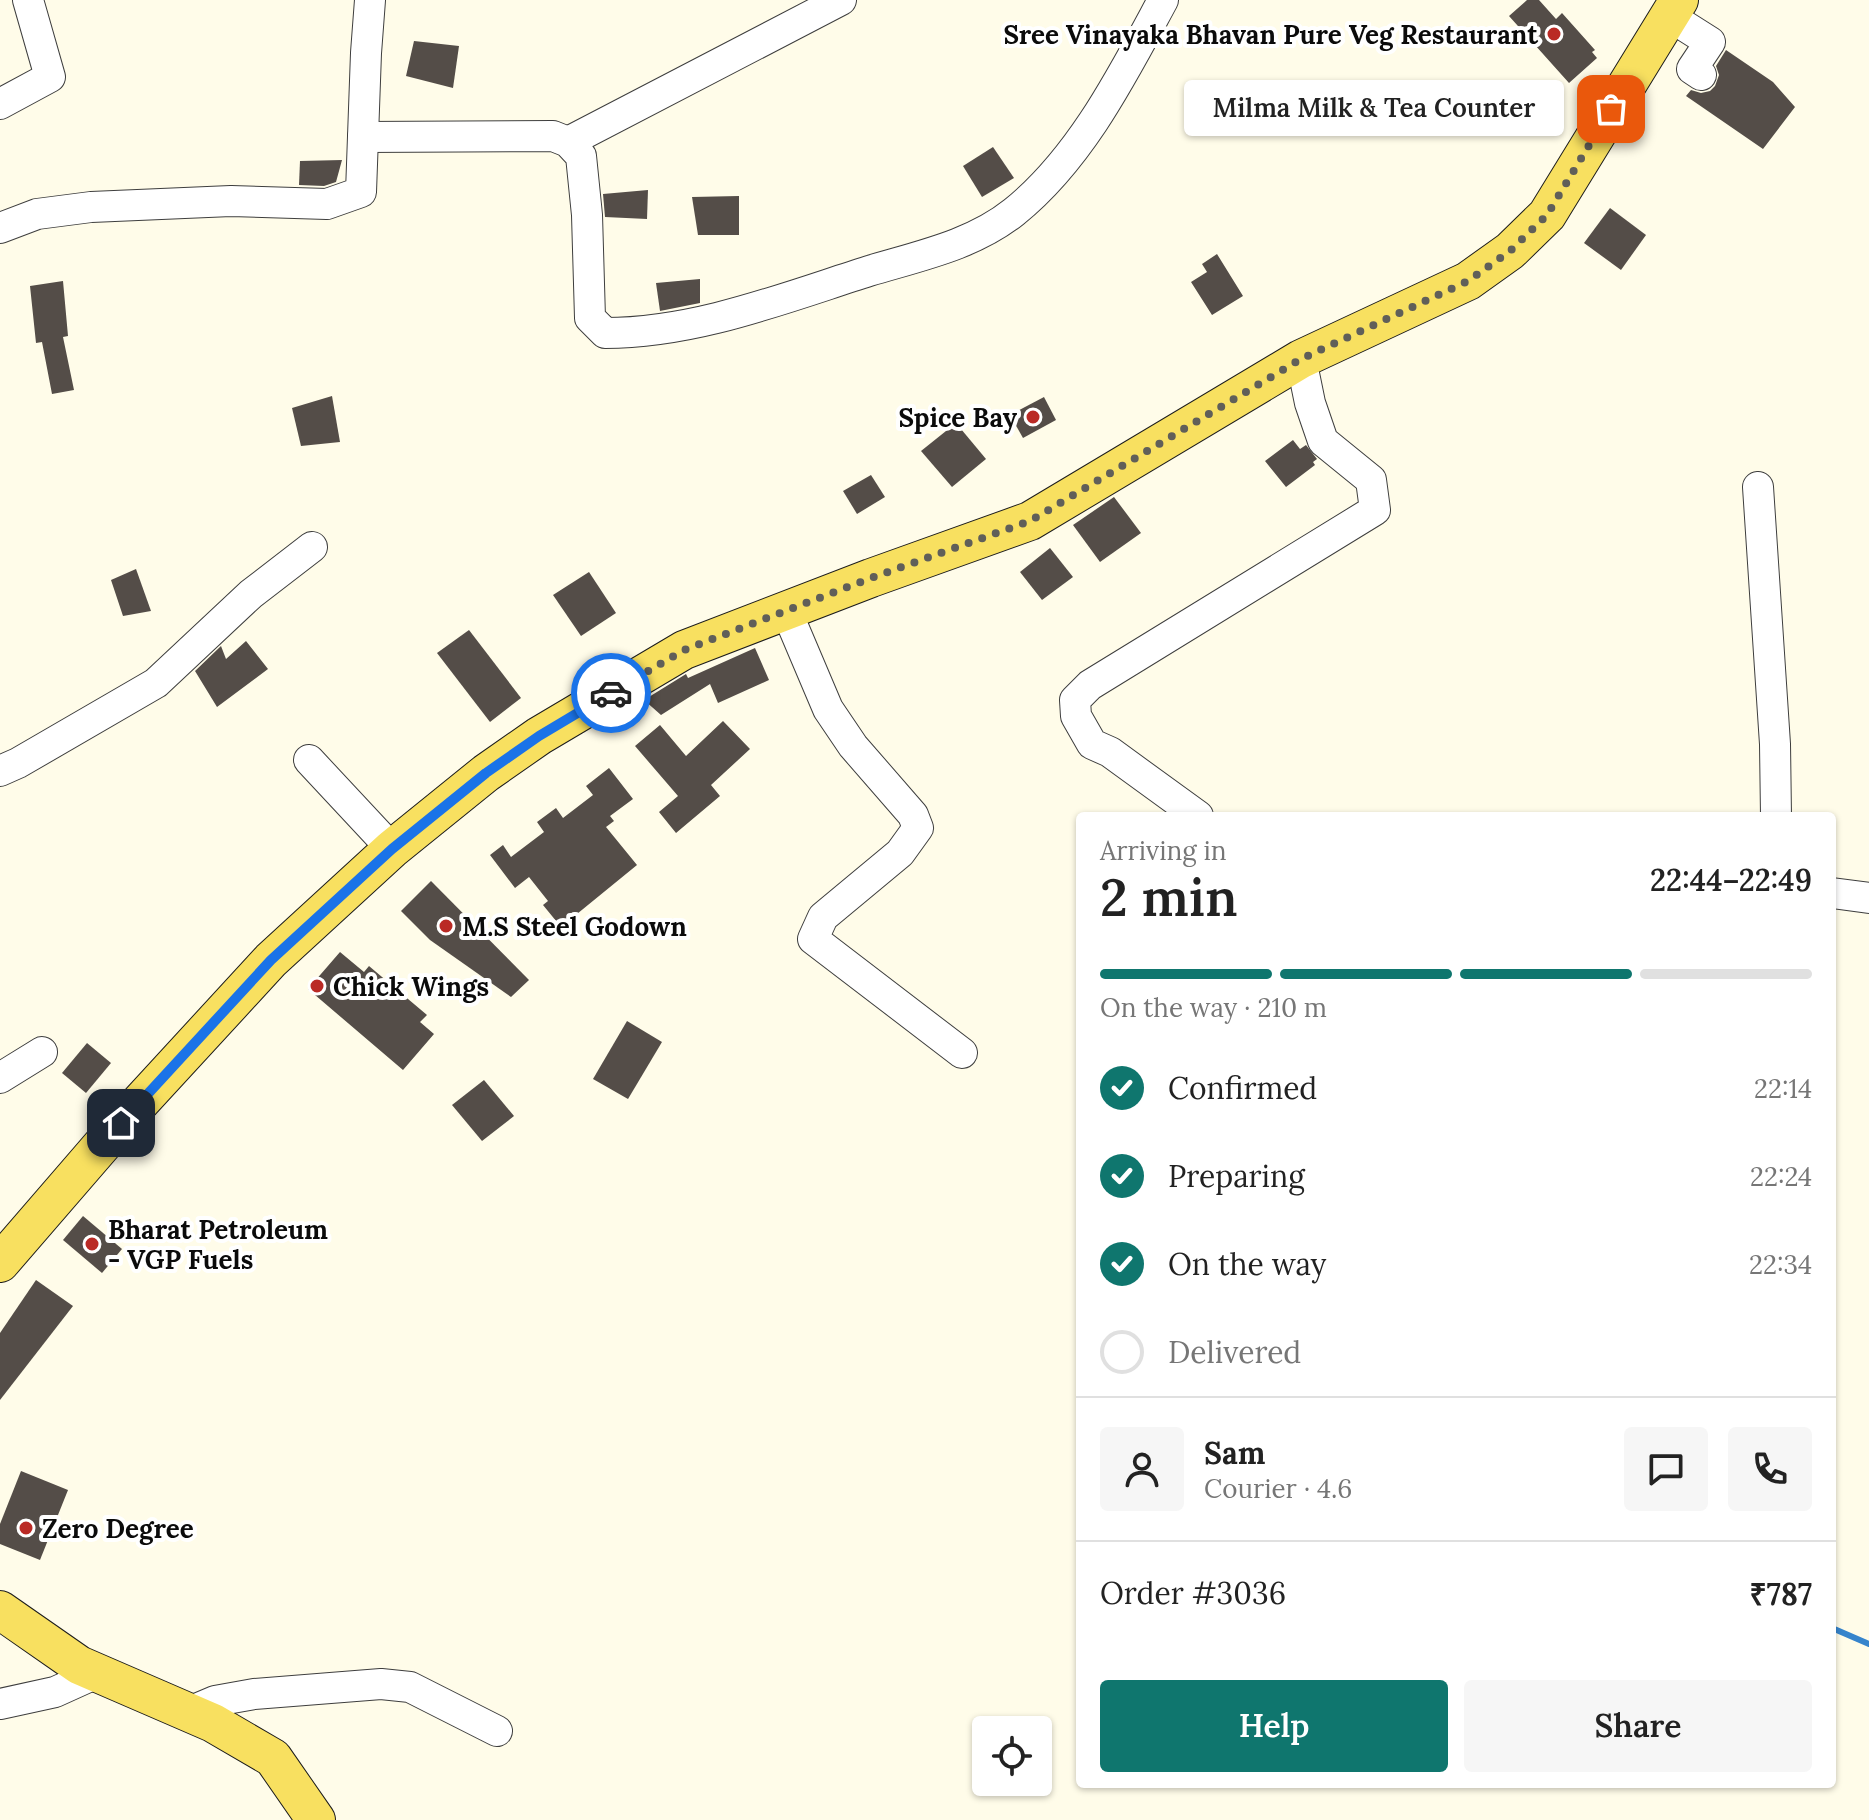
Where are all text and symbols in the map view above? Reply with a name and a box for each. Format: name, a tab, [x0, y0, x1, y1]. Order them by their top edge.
place label: Sree Vinayaka Bhavan Pure Veg Restaurant	[1003, 18, 1539, 51]
marker: Sree Vinayaka Bhavan Pure Veg Restaurant	[1545, 25, 1563, 43]
pin	[1577, 75, 1645, 143]
callout: Milma Milk & Tea Counter	[1183, 81, 1563, 137]
icon: bag	[1589, 87, 1633, 131]
text: Milma Milk & Tea Counter	[1213, 91, 1535, 124]
place label: Spice Bay	[898, 401, 1018, 434]
marker: Spice Bay	[1024, 408, 1042, 426]
courier	[571, 653, 651, 733]
icon: car	[589, 671, 633, 715]
text: Arriving in	[1100, 834, 1227, 867]
text: 22:44–22:49	[1650, 861, 1812, 899]
text: 2 min	[1100, 864, 1238, 930]
place label: M.S Steel Godown	[462, 910, 687, 943]
marker: M.S Steel Godown	[437, 917, 455, 935]
place label: Chick Wings	[333, 970, 489, 1003]
marker: Chick Wings	[308, 977, 326, 995]
text: On the way · 210 m	[1100, 991, 1327, 1024]
icon: check	[1100, 1066, 1144, 1110]
text: Confirmed	[1168, 1069, 1317, 1107]
text: 22:14	[1754, 1072, 1812, 1105]
pin	[87, 1089, 155, 1157]
icon: home	[99, 1101, 143, 1145]
icon: check	[1100, 1154, 1144, 1198]
text: Preparing	[1168, 1157, 1305, 1195]
text: 22:24	[1750, 1160, 1812, 1193]
place label: Bharat Petroleum - VGP Fuels	[108, 1213, 328, 1276]
marker: Bharat Petroleum - VGP Fuels	[83, 1235, 101, 1253]
icon: check	[1100, 1242, 1144, 1286]
text: On the way	[1168, 1245, 1326, 1283]
text: 22:34	[1749, 1248, 1812, 1281]
text: Delivered	[1168, 1333, 1301, 1371]
button: person	[1100, 1427, 1184, 1511]
button: chat	[1624, 1427, 1708, 1511]
button: phone	[1728, 1427, 1812, 1511]
text: Sam	[1204, 1434, 1265, 1472]
text: Courier · 4.6	[1204, 1472, 1352, 1505]
place label: Zero Degree	[42, 1512, 194, 1545]
marker: Zero Degree	[17, 1519, 35, 1537]
text: Order #3036	[1100, 1574, 1286, 1612]
text: ₹787	[1750, 1575, 1812, 1613]
button: Help	[1100, 1680, 1448, 1772]
button: Share	[1464, 1680, 1812, 1772]
map controls	[972, 1716, 1052, 1796]
button: locate	[972, 1716, 1052, 1796]

